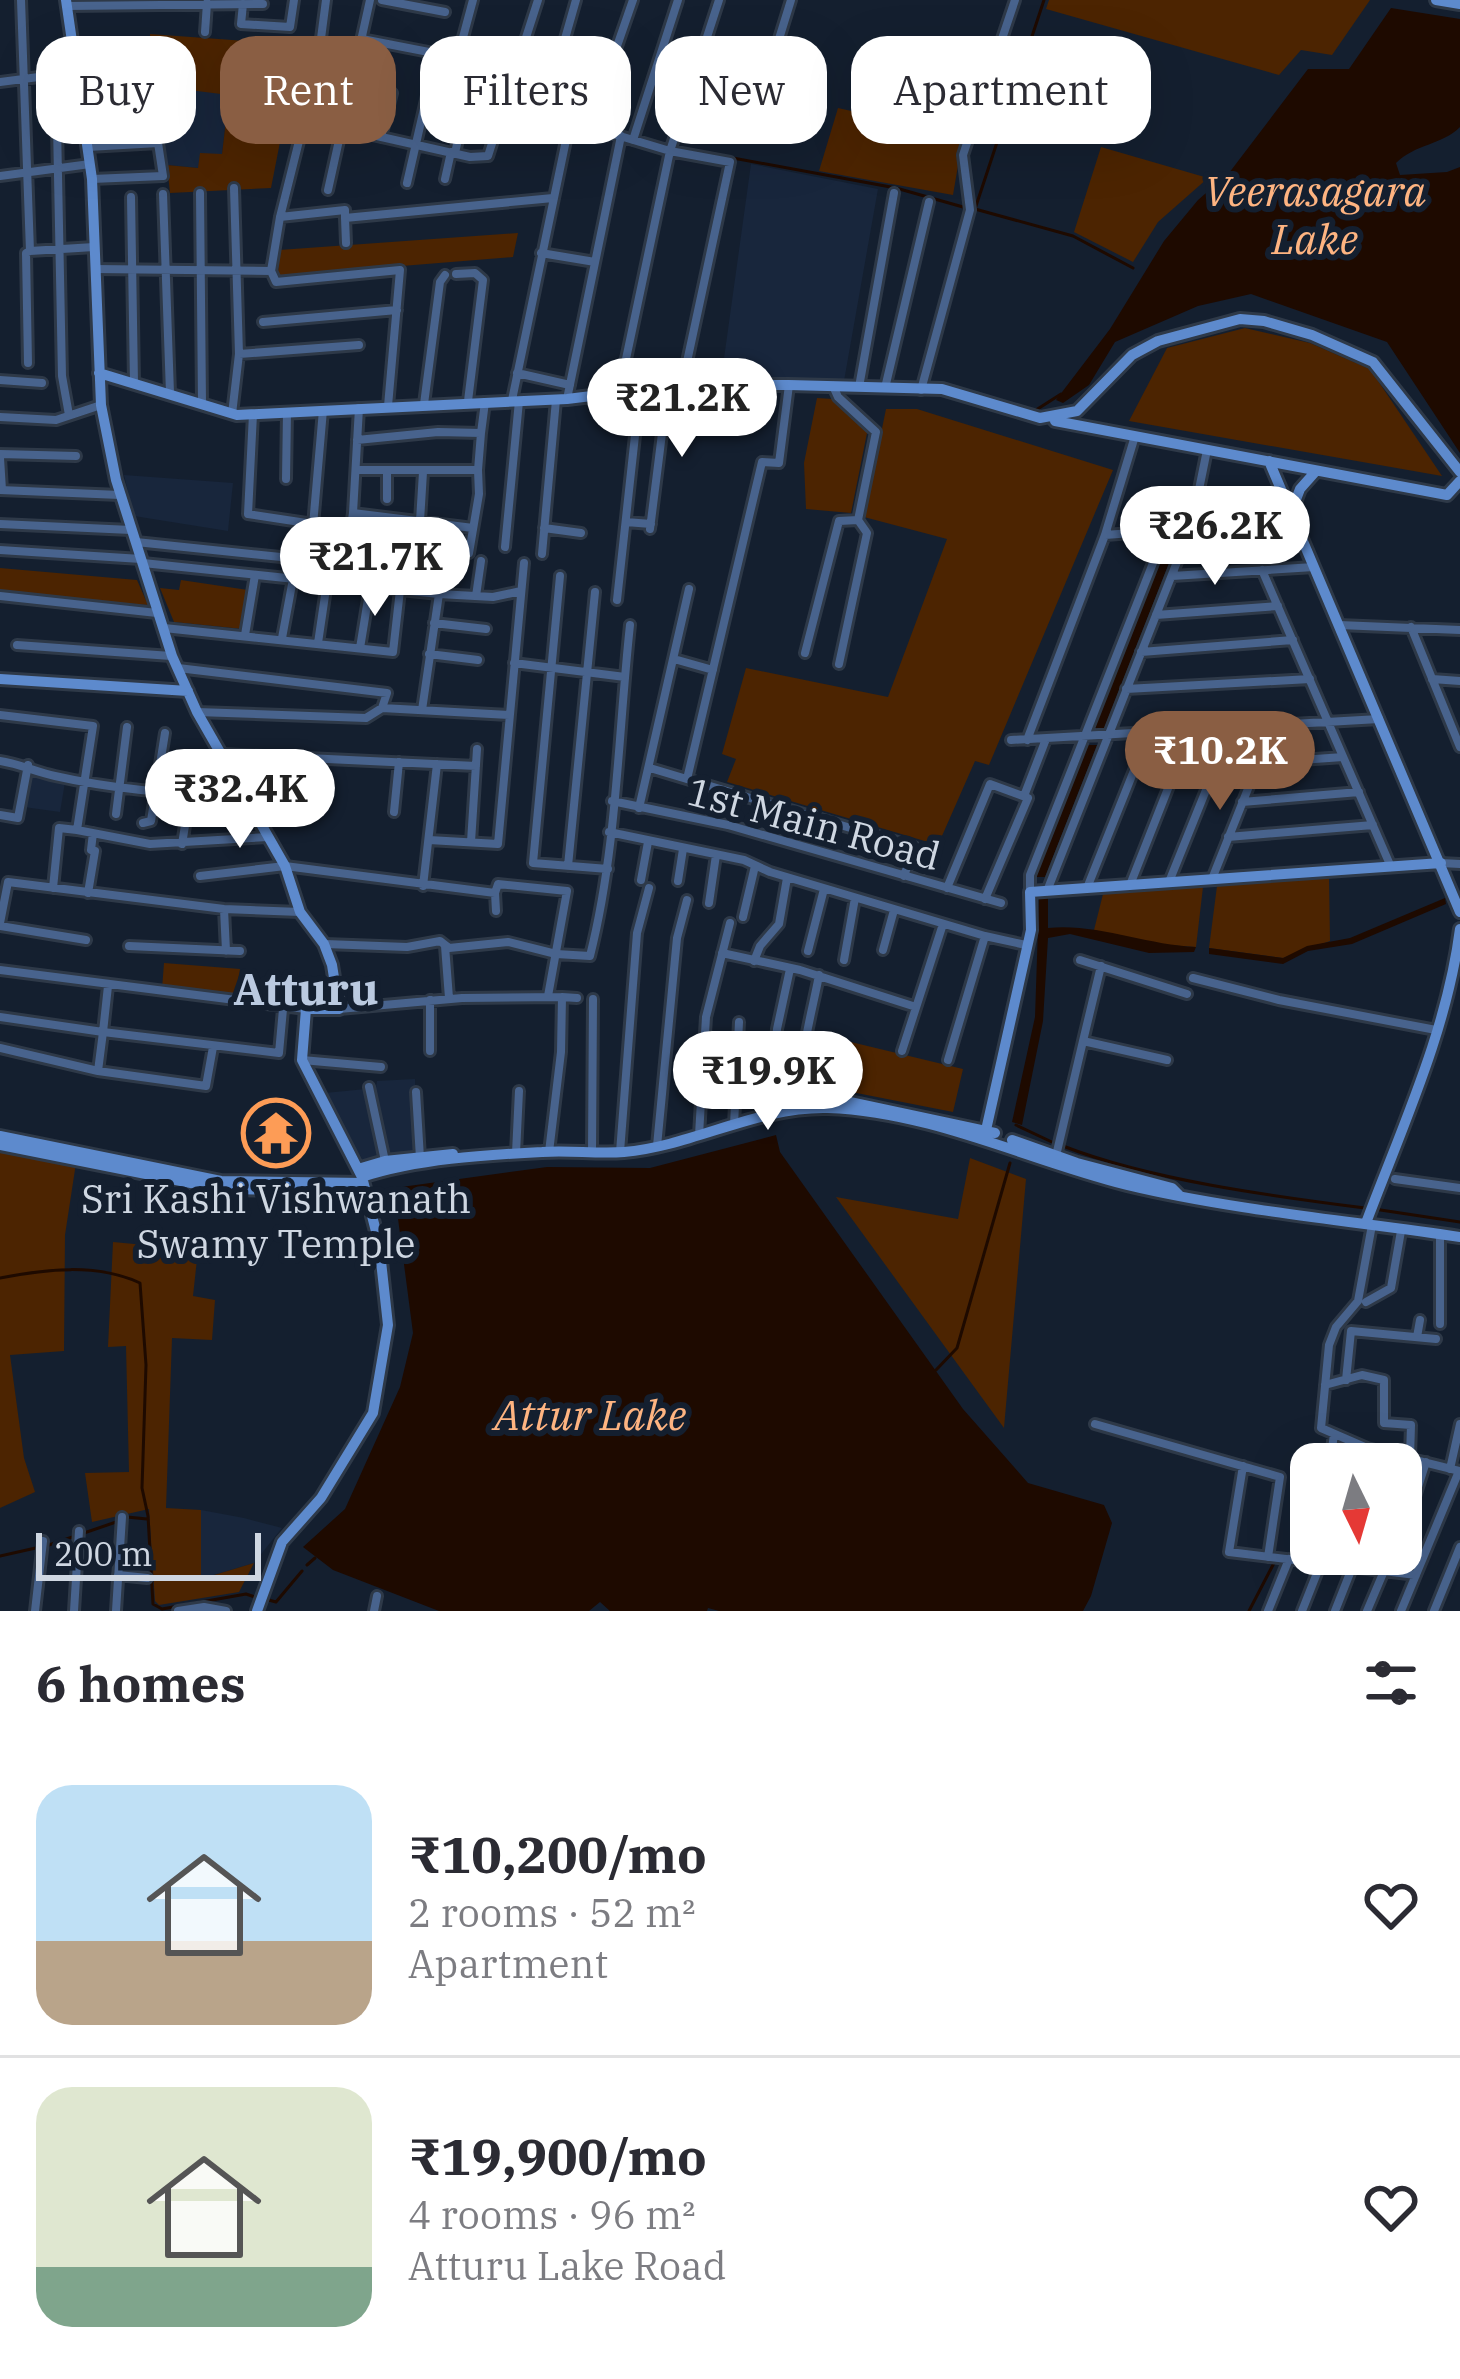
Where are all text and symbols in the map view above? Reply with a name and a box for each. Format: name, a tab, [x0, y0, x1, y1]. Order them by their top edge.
chip: Buy	[36, 36, 196, 144]
chip: Rent	[220, 36, 396, 144]
chip: Filters	[420, 36, 631, 144]
chip: New	[655, 36, 827, 144]
chip: Apartment	[851, 36, 1151, 144]
water label: Veerasagara Lake	[1204, 163, 1426, 266]
pin: ₹21.2K	[584, 358, 780, 460]
text: ₹21.2K	[614, 371, 750, 422]
pin: ₹26.2K	[1117, 486, 1313, 588]
text: ₹26.2K	[1147, 499, 1283, 550]
pin: ₹21.7K	[277, 517, 473, 619]
text: ₹21.7K	[307, 530, 443, 581]
pin: ₹10.2K	[1122, 711, 1318, 813]
text: ₹10.2K	[1152, 724, 1288, 775]
pin: ₹32.4K	[142, 749, 338, 851]
text: ₹32.4K	[172, 762, 308, 813]
street label: 1st Main Road	[682, 765, 946, 881]
district label: Atturu	[233, 959, 379, 1017]
pin: ₹19.9K	[670, 1031, 866, 1133]
text: ₹19.9K	[700, 1044, 836, 1095]
temple icon: Sri Kashi Vishwanath Swamy Temple	[241, 1098, 311, 1168]
place label: Sri Kashi Vishwanath Swamy Temple	[81, 1173, 471, 1269]
water label: Attur Lake	[491, 1387, 687, 1442]
north arrow	[1290, 1443, 1422, 1575]
map controls	[1290, 1443, 1422, 1575]
scale bar	[36, 1527, 261, 1580]
text: 200 m	[54, 1532, 153, 1575]
text: 6 homes	[36, 1650, 246, 1716]
icon: filters	[1358, 1650, 1424, 1716]
text: ₹10,200/mo	[408, 1821, 707, 1887]
icon: home	[132, 1833, 276, 1977]
icon: heart	[1358, 1872, 1424, 1938]
text: 2 rooms · 52 m²	[408, 1887, 696, 1938]
text: Apartment	[408, 1938, 608, 1989]
text: ₹19,900/mo	[408, 2123, 707, 2189]
icon: home	[132, 2135, 276, 2279]
icon: heart	[1358, 2174, 1424, 2240]
text: 4 rooms · 96 m²	[408, 2189, 696, 2240]
text: Atturu Lake Road	[408, 2240, 726, 2291]

